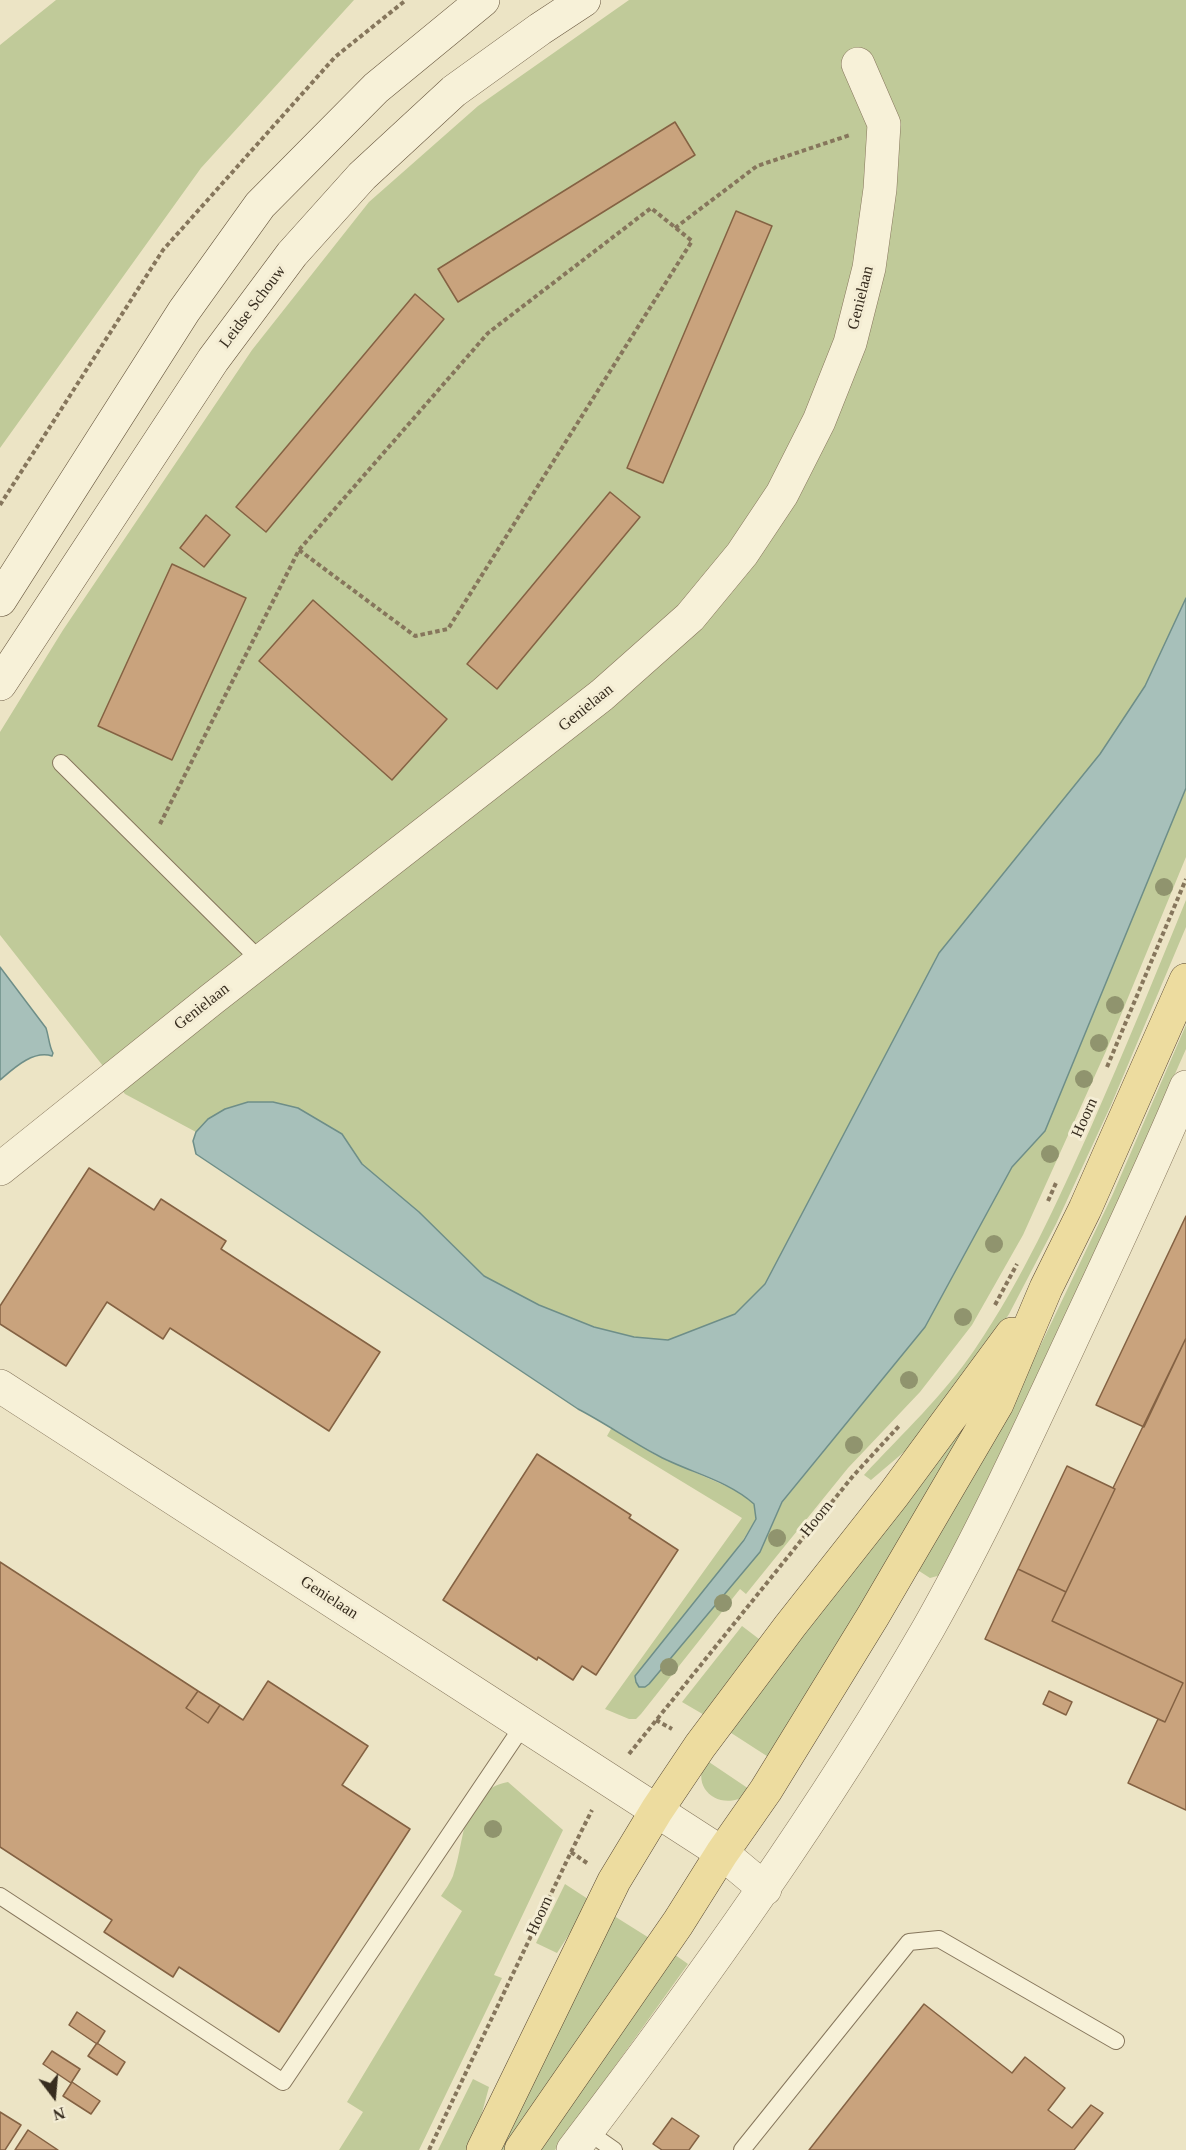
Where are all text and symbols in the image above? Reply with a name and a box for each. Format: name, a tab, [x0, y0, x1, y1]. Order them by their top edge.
street label: Leidse Schouw	[216, 262, 290, 352]
street label: Genielaan	[844, 264, 878, 332]
street label: Genielaan	[555, 680, 617, 736]
street label: Genielaan	[171, 979, 233, 1035]
street label: Hoorn	[1068, 1095, 1102, 1141]
street label: Hoorn	[797, 1497, 837, 1541]
street label: Genielaan	[297, 1572, 361, 1624]
street label: Hoorn	[523, 1893, 557, 1939]
north arrow	[24, 2066, 84, 2126]
text: N	[51, 2104, 67, 2124]

